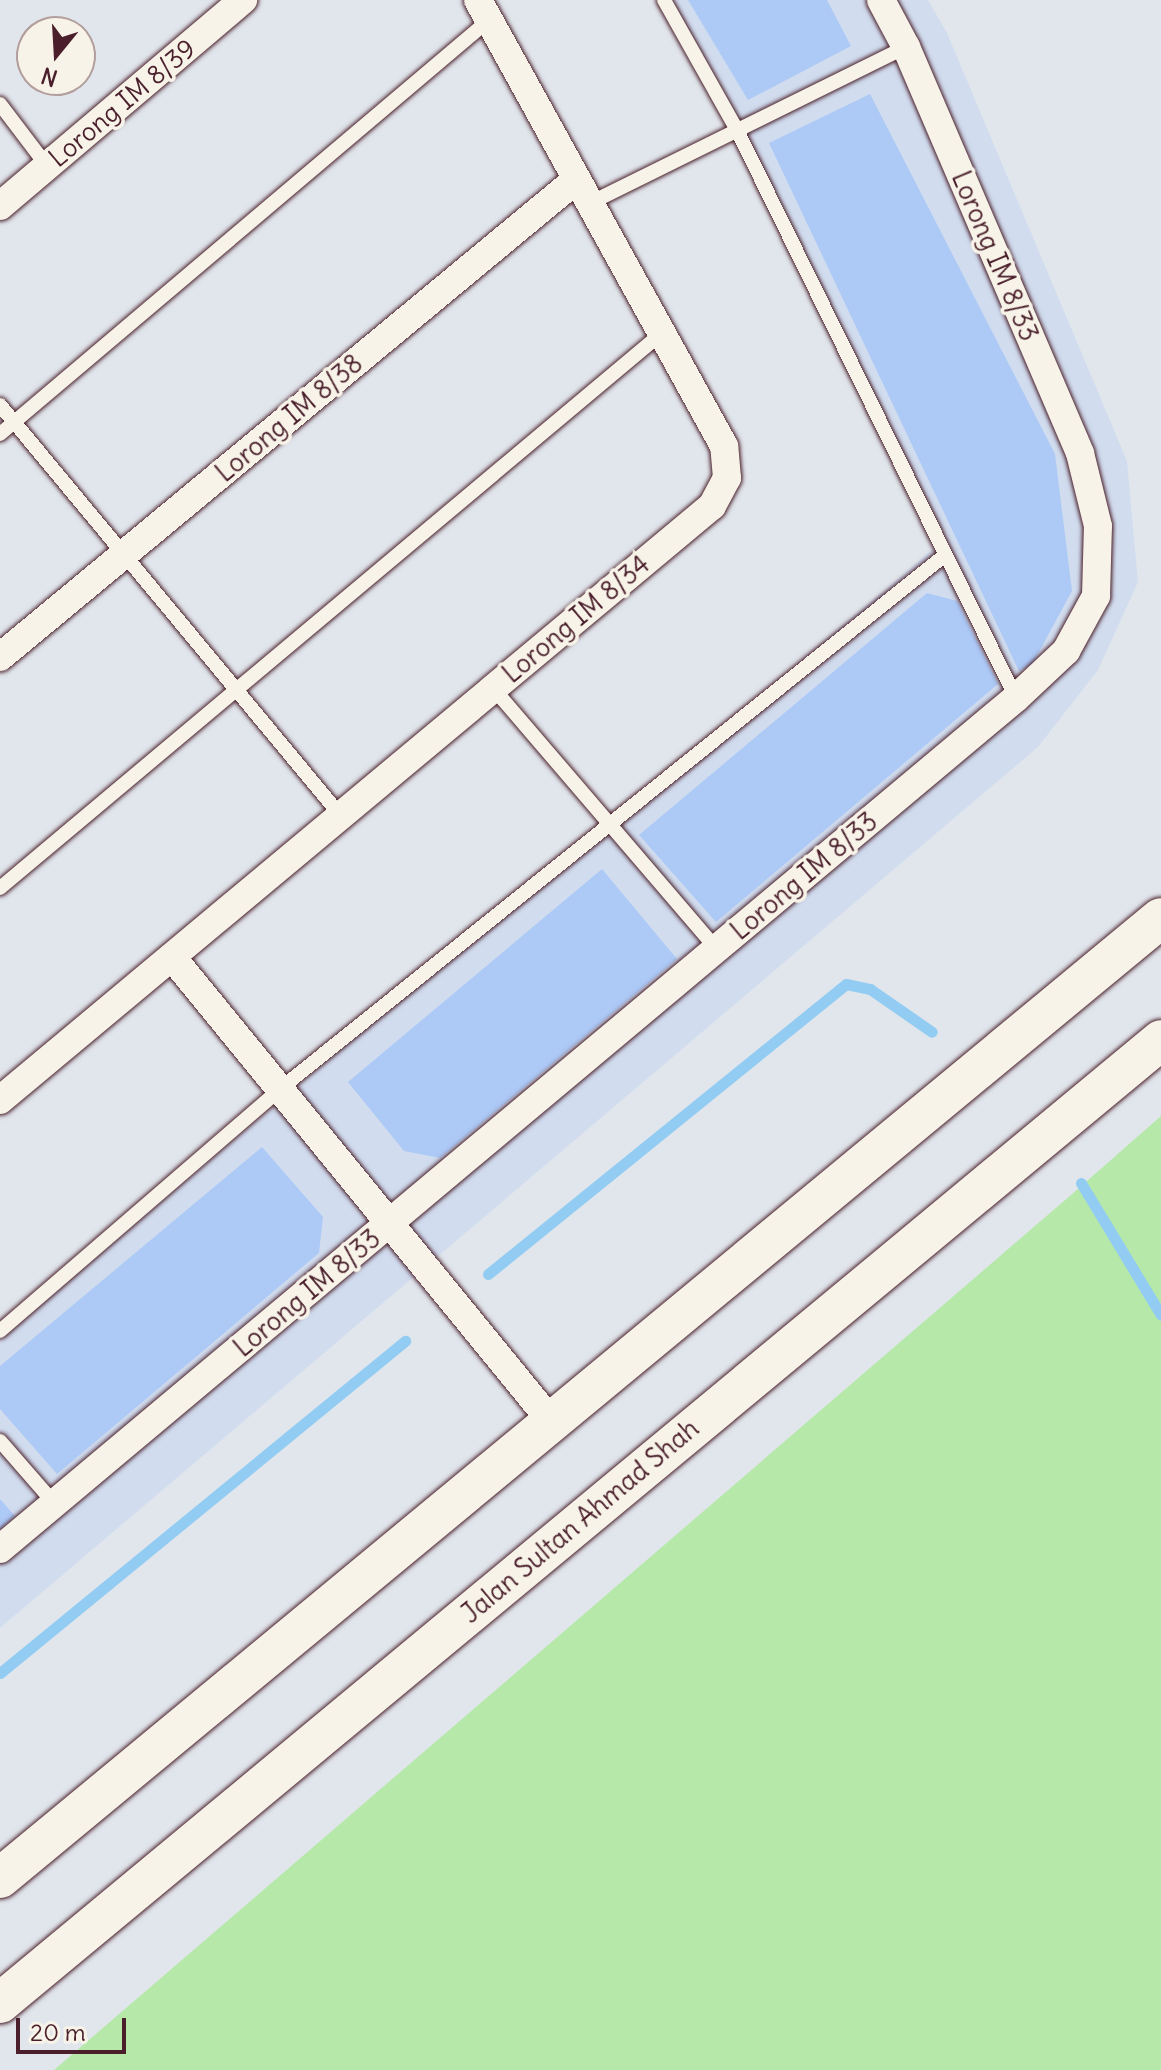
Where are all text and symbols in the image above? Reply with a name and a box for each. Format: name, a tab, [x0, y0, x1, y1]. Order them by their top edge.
north arrow	[16, 16, 96, 96]
street label: Lorong IM 8/39	[42, 33, 202, 173]
text: N	[38, 61, 61, 93]
street label: Lorong IM 8/33	[945, 166, 1045, 346]
street label: Lorong IM 8/38	[209, 348, 369, 488]
street label: Lorong IM 8/34	[496, 549, 656, 689]
street label: Lorong IM 8/33	[724, 806, 884, 946]
street label: Lorong IM 8/33	[227, 1223, 387, 1363]
street label: Jalan Sultan Ahmad Shah	[455, 1413, 705, 1629]
scale bar	[20, 2002, 130, 2052]
text: 20 m	[30, 2017, 86, 2047]

